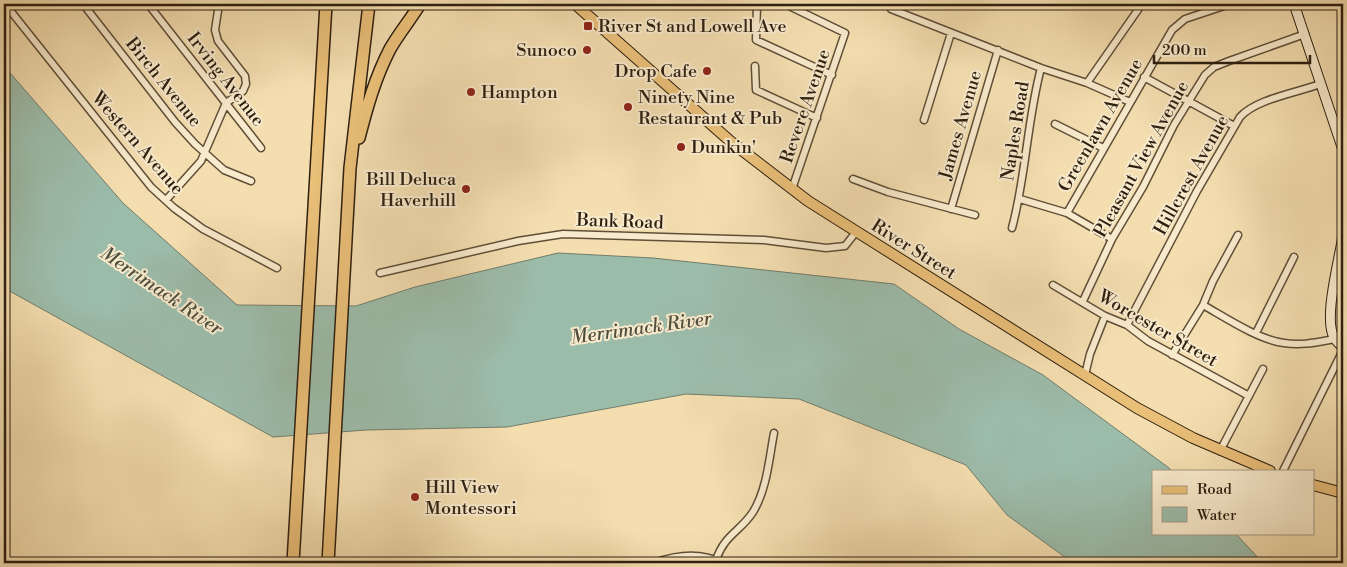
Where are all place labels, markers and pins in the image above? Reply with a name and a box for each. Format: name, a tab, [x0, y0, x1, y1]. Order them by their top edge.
place label: River St and Lowell Ave	[598, 15, 787, 38]
marker: River St and Lowell Ave	[582, 20, 594, 32]
place label: Sunoco	[516, 39, 577, 62]
marker: Sunoco	[581, 44, 593, 56]
place label: Drop Cafe	[615, 60, 697, 83]
marker: Drop Cafe	[701, 65, 713, 77]
place label: Hampton	[481, 81, 558, 104]
marker: Hampton	[465, 86, 477, 98]
place label: Ninety Nine Restaurant & Pub	[638, 86, 782, 130]
marker: Ninety Nine Restaurant & Pub	[622, 101, 634, 113]
place label: Dunkin'	[691, 136, 756, 159]
marker: Dunkin'	[675, 141, 687, 153]
place label: Bill Deluca Haverhill	[365, 168, 457, 212]
marker: Bill Deluca Haverhill	[460, 183, 472, 195]
place label: Hill View Montessori	[425, 476, 517, 520]
marker: Hill View Montessori	[409, 491, 421, 503]

